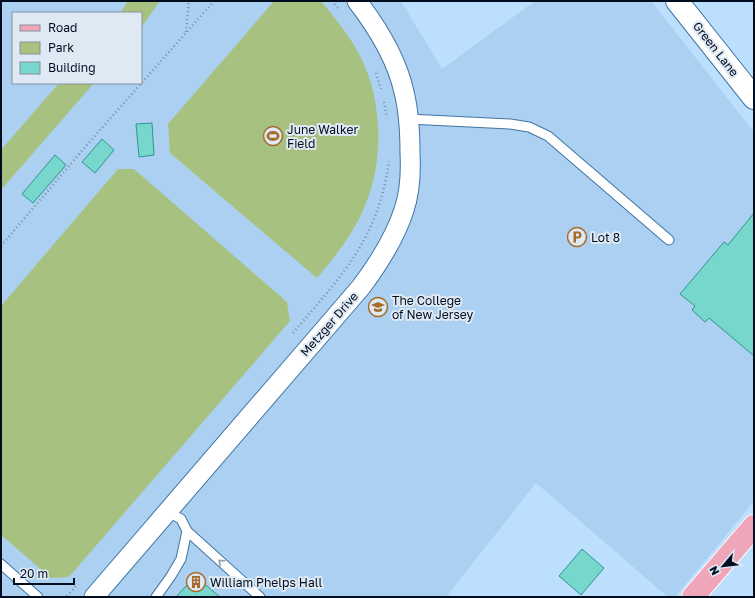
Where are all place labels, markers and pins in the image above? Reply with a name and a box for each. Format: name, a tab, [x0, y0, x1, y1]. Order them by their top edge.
place label: June Walker Field	[287, 122, 358, 151]
sports icon: June Walker Field	[262, 125, 284, 147]
parking icon: Lot 8	[566, 226, 588, 248]
place label: Lot 8	[591, 230, 620, 245]
place label: The College of New Jersey	[392, 293, 474, 322]
school or university icon: The College of New Jersey	[367, 296, 389, 318]
building icon: William Phelps Hall	[185, 571, 207, 593]
place label: William Phelps Hall	[210, 575, 323, 590]

